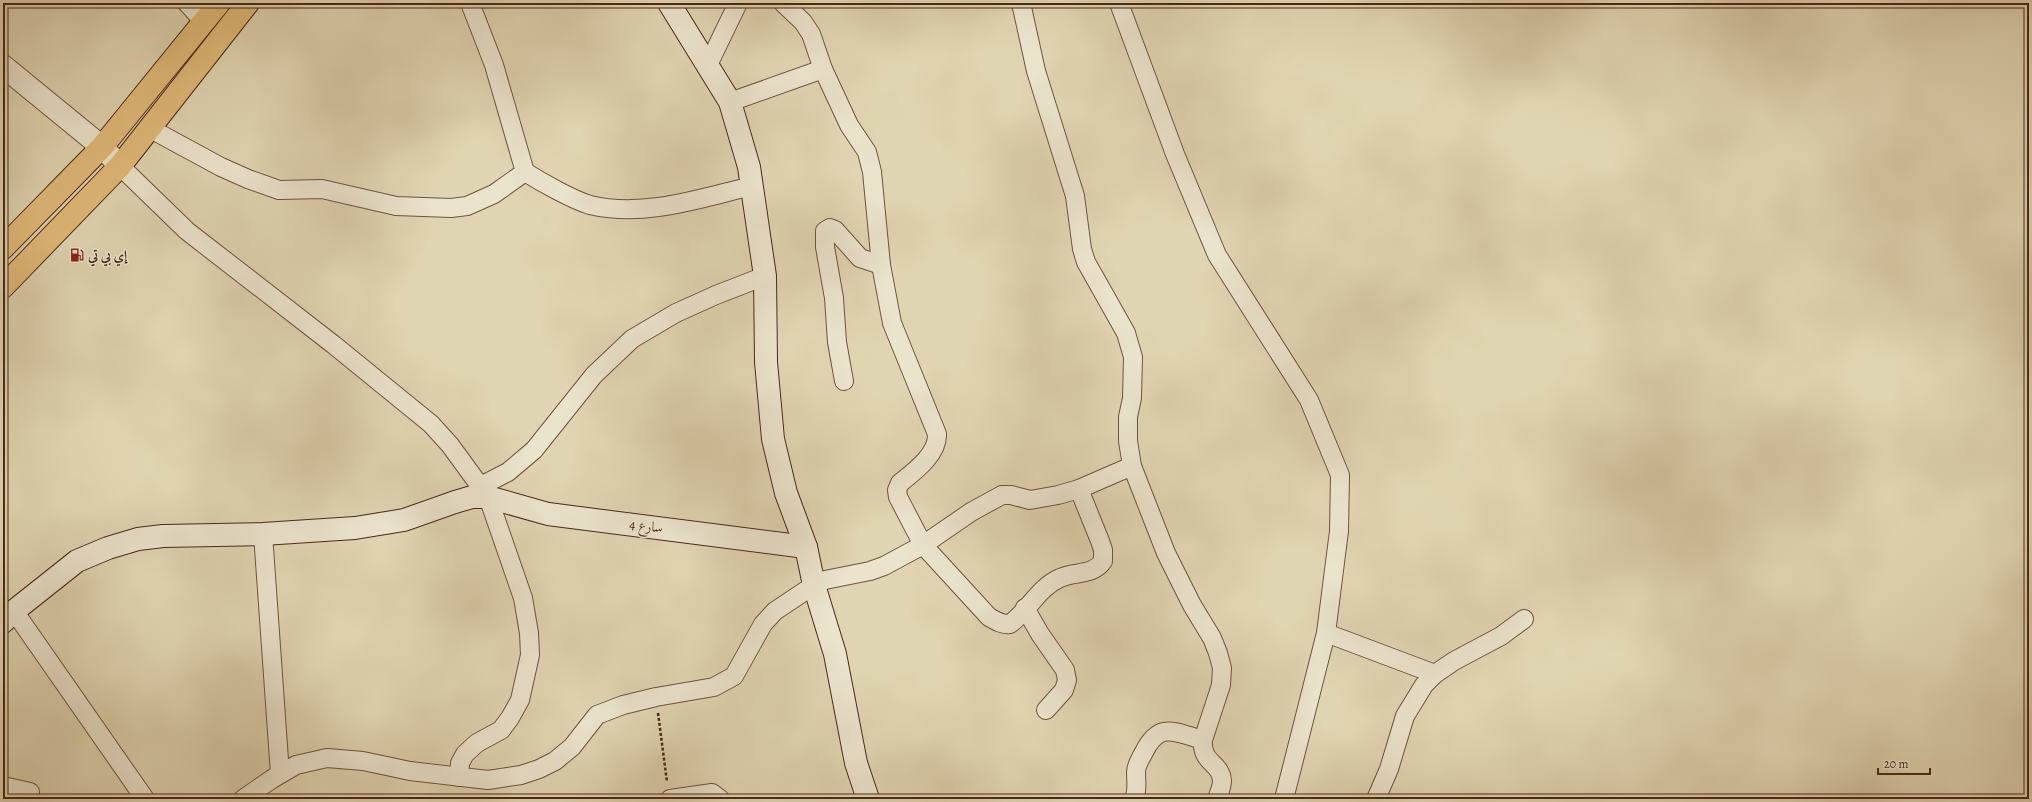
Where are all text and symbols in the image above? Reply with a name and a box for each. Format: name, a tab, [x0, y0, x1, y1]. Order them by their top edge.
place label: إي بي تي	[87, 246, 128, 267]
fuel station icon: إي بي تي	[69, 247, 85, 263]
street label: سارع 4	[628, 515, 664, 539]
scale bar	[1878, 750, 1930, 776]
text: 20 m	[1884, 756, 1908, 772]

